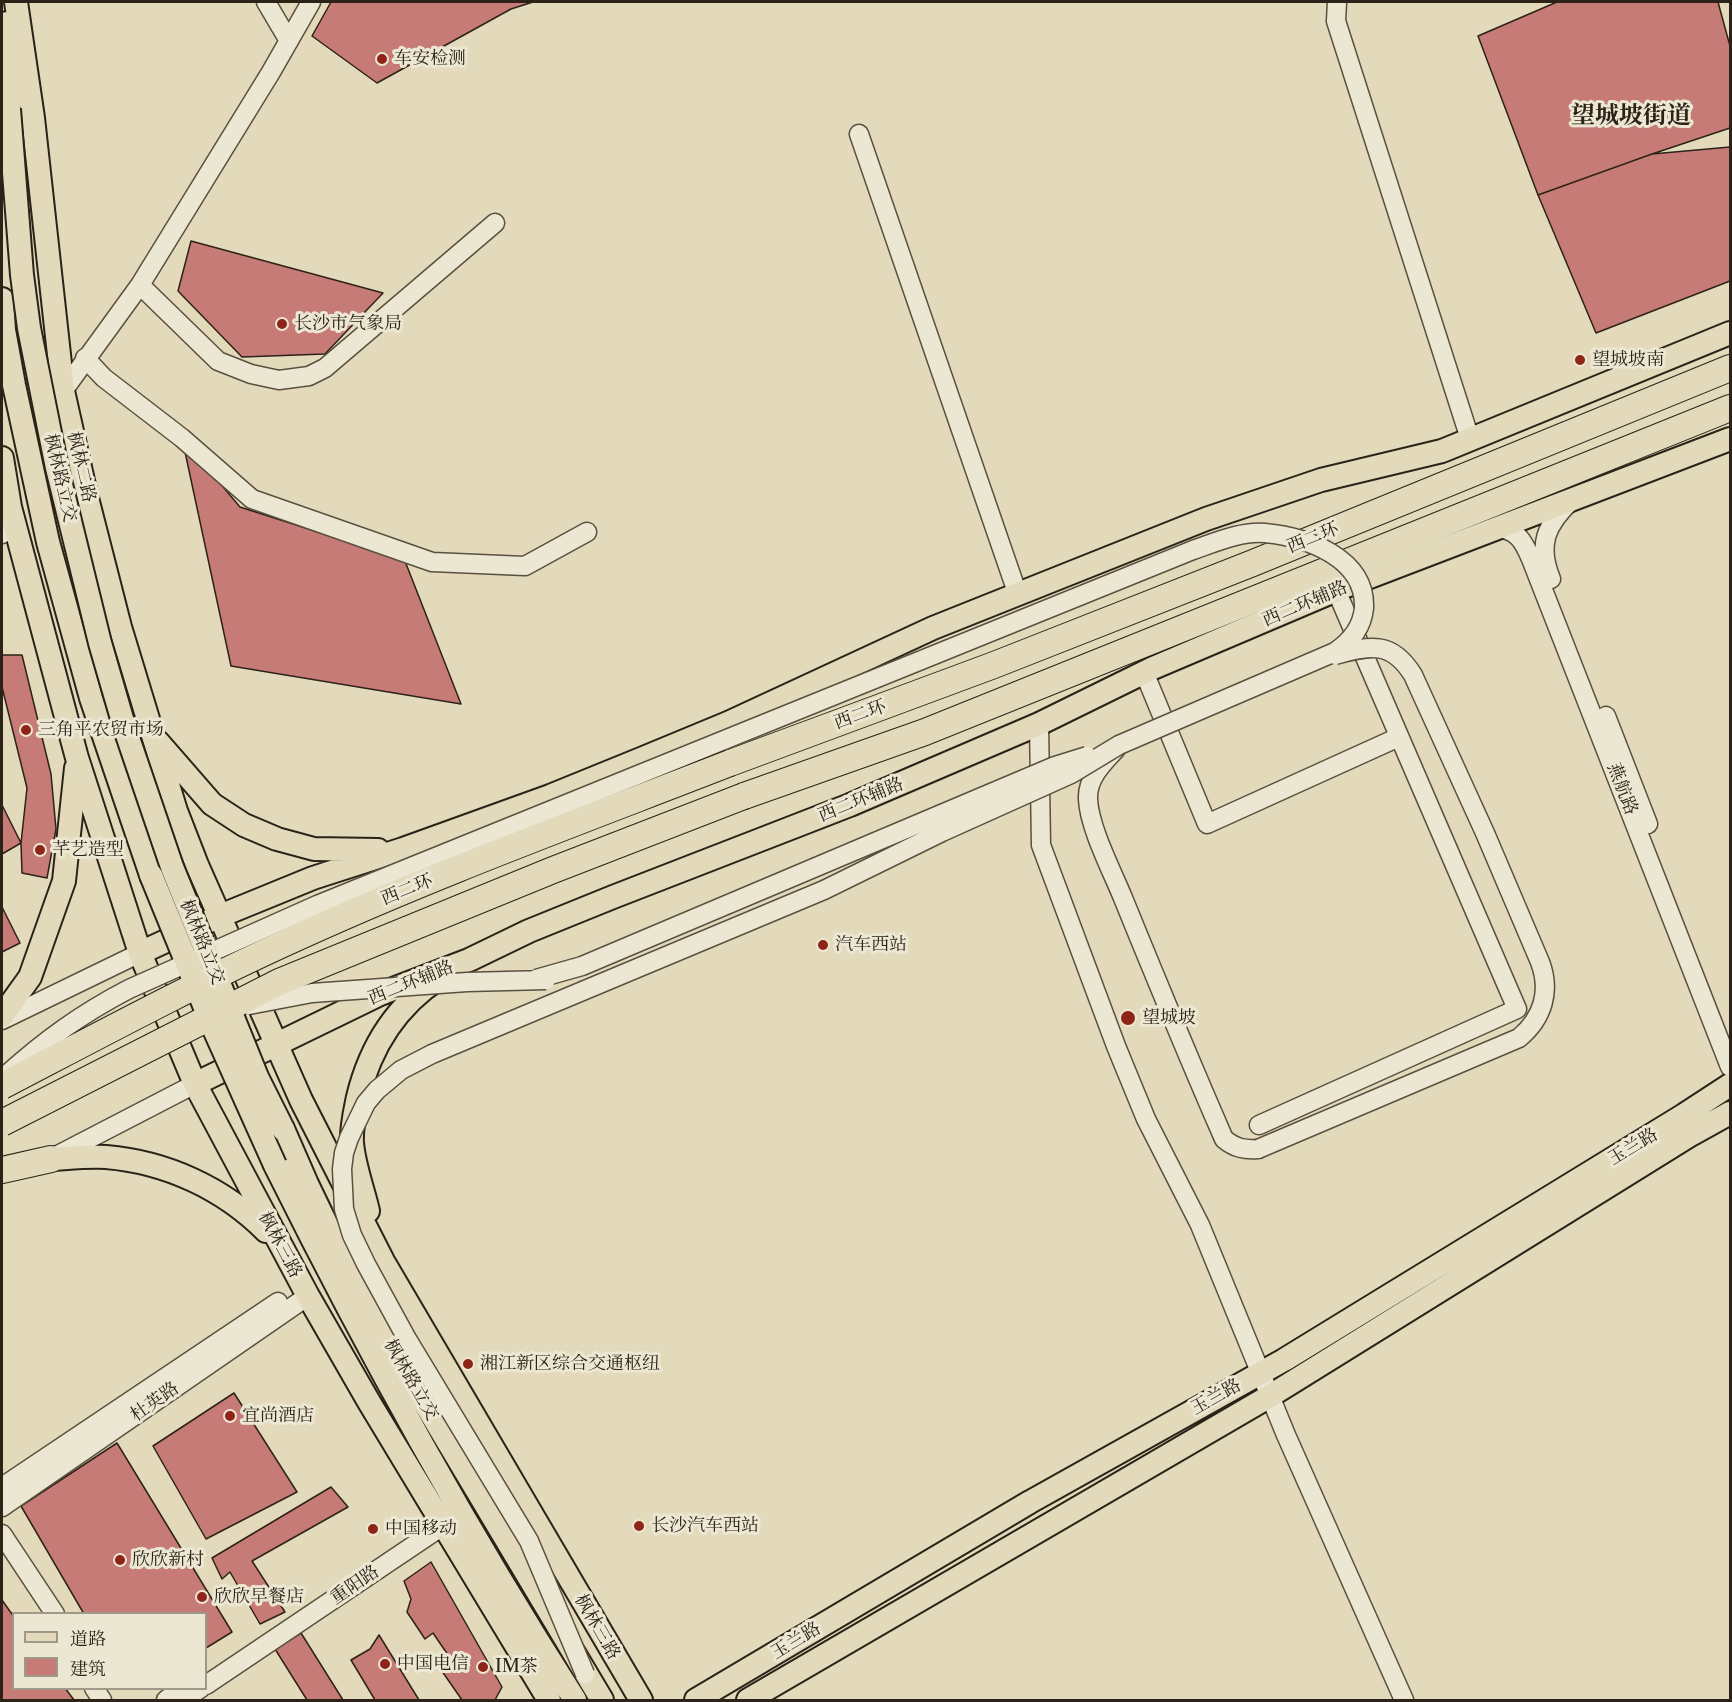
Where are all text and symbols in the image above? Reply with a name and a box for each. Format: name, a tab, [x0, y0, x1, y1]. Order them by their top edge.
place label: 车安检测	[394, 48, 466, 70]
marker: 车安检测	[375, 52, 389, 66]
district label: 望城坡街道	[1571, 102, 1691, 130]
place label: 长沙市气象局	[294, 313, 402, 335]
marker: 长沙市气象局	[275, 317, 289, 331]
place label: 望城坡南	[1592, 349, 1664, 371]
marker: 望城坡南	[1573, 353, 1587, 367]
street label: 枫林二路	[62, 429, 100, 505]
street label: 枫林路立交	[39, 432, 81, 524]
street label: 西二环	[1284, 518, 1342, 558]
street label: 西二环辅路	[1259, 576, 1351, 632]
street label: 西二环	[831, 696, 889, 734]
place label: 三角平农贸市场	[38, 719, 164, 741]
marker: 三角平农贸市场	[19, 723, 33, 737]
street label: 燕航路	[1602, 760, 1642, 818]
street label: 西二环辅路	[815, 773, 907, 827]
place label: 芊艺造型	[52, 839, 124, 861]
marker: 芊艺造型	[33, 843, 47, 857]
street label: 西二环	[378, 870, 436, 910]
street label: 枫林路立交	[175, 896, 229, 988]
place label: 汽车西站	[835, 934, 907, 956]
marker: 汽车西站	[816, 938, 830, 952]
street label: 西二环辅路	[365, 956, 457, 1010]
place label: 望城坡	[1142, 1007, 1196, 1029]
marker: 望城坡	[1119, 1009, 1137, 1027]
street label: 玉兰路	[1604, 1124, 1662, 1170]
street label: 枫林三路	[254, 1208, 306, 1282]
street label: 枫林路立交	[379, 1336, 443, 1424]
place label: 湘江新区综合交通枢纽	[480, 1353, 660, 1375]
marker: 湘江新区综合交通枢纽	[461, 1357, 475, 1371]
street label: 玉兰路	[1187, 1374, 1245, 1420]
street label: 杜英路	[127, 1378, 183, 1426]
place label: 宜尚酒店	[242, 1405, 314, 1427]
marker: 宜尚酒店	[223, 1409, 237, 1423]
place label: 长沙汽车西站	[651, 1515, 759, 1537]
place label: 中国移动	[385, 1518, 457, 1540]
marker: 长沙汽车西站	[632, 1519, 646, 1533]
marker: 中国移动	[366, 1522, 380, 1536]
place label: 欣欣新村	[132, 1549, 204, 1571]
marker: 欣欣新村	[113, 1553, 127, 1567]
street label: 重阳路	[327, 1561, 383, 1609]
place label: 欣欣早餐店	[214, 1586, 304, 1608]
marker: 欣欣早餐店	[195, 1590, 209, 1604]
street label: 枫林三路	[570, 1590, 624, 1664]
legend	[12, 1612, 207, 1690]
street label: 玉兰路	[767, 1618, 825, 1664]
text: 道路	[70, 1628, 106, 1650]
place label: 中国电信	[397, 1653, 469, 1675]
place label: IM茶	[495, 1656, 538, 1678]
marker: 中国电信	[378, 1657, 392, 1671]
text: 建筑	[70, 1658, 106, 1680]
marker: IM茶	[476, 1660, 490, 1674]

